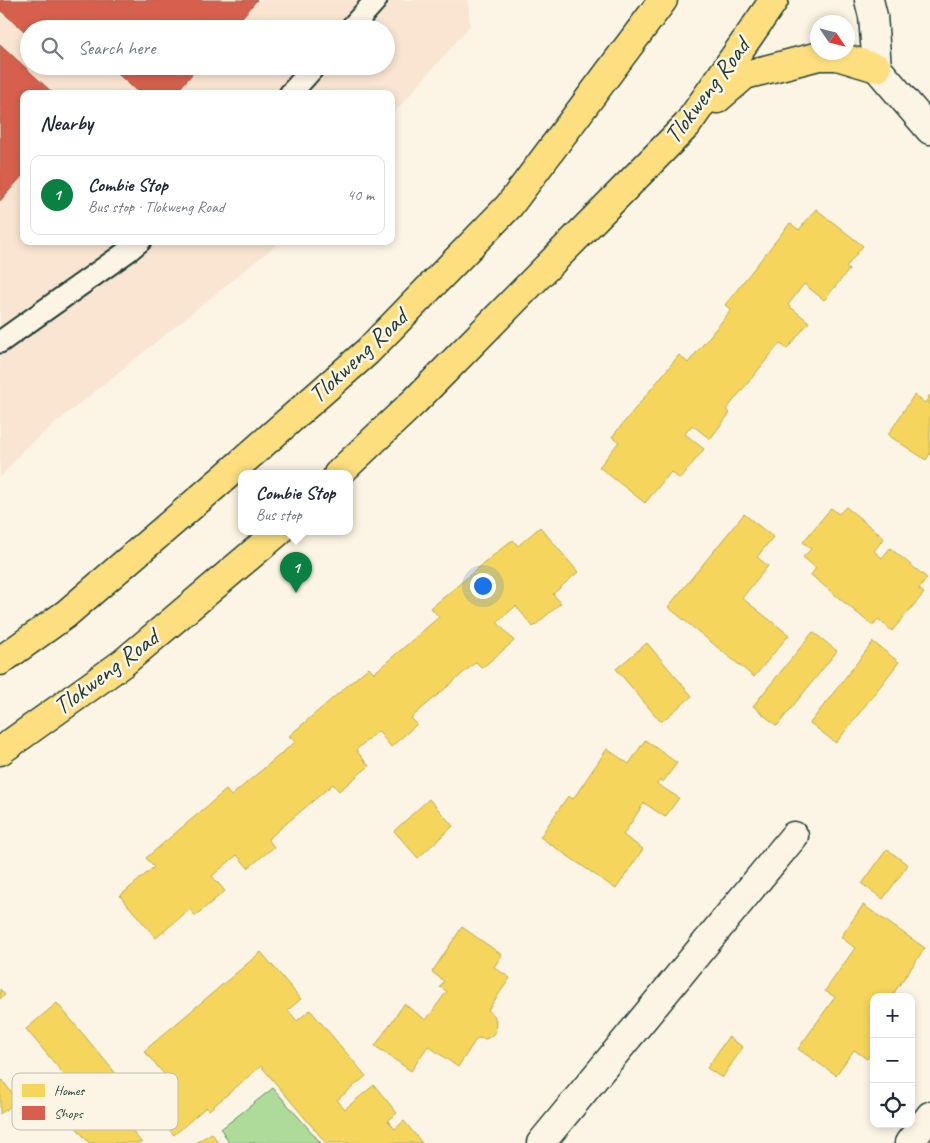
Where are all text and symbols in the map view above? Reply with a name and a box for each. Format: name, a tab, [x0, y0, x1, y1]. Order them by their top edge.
north arrow	[810, 15, 855, 60]
search box	[20, 20, 395, 75]
street label: Tlokweng Road	[657, 29, 759, 150]
icon: search	[38, 34, 66, 62]
text: Search here	[78, 36, 155, 60]
text: Nearby	[40, 110, 93, 136]
text: Combie Stop	[88, 173, 168, 197]
text: 1	[53, 185, 61, 205]
text: 40 m	[347, 185, 374, 205]
text: Bus stop · Tlokweng Road	[88, 197, 224, 217]
street label: Tlokweng Road	[302, 300, 417, 410]
popup	[238, 470, 353, 535]
text: Combie Stop	[256, 481, 335, 505]
text: Bus stop	[256, 505, 302, 525]
pin: 1	[280, 552, 312, 593]
your location	[470, 573, 496, 599]
street label: Tlokweng Road	[47, 620, 168, 722]
map controls	[870, 993, 915, 1128]
button: +	[870, 993, 915, 1038]
button: −	[870, 1038, 915, 1083]
legend	[12, 1073, 178, 1130]
text: Homes	[54, 1082, 85, 1099]
button: locate	[870, 1083, 915, 1128]
text: Shops	[54, 1105, 84, 1122]

